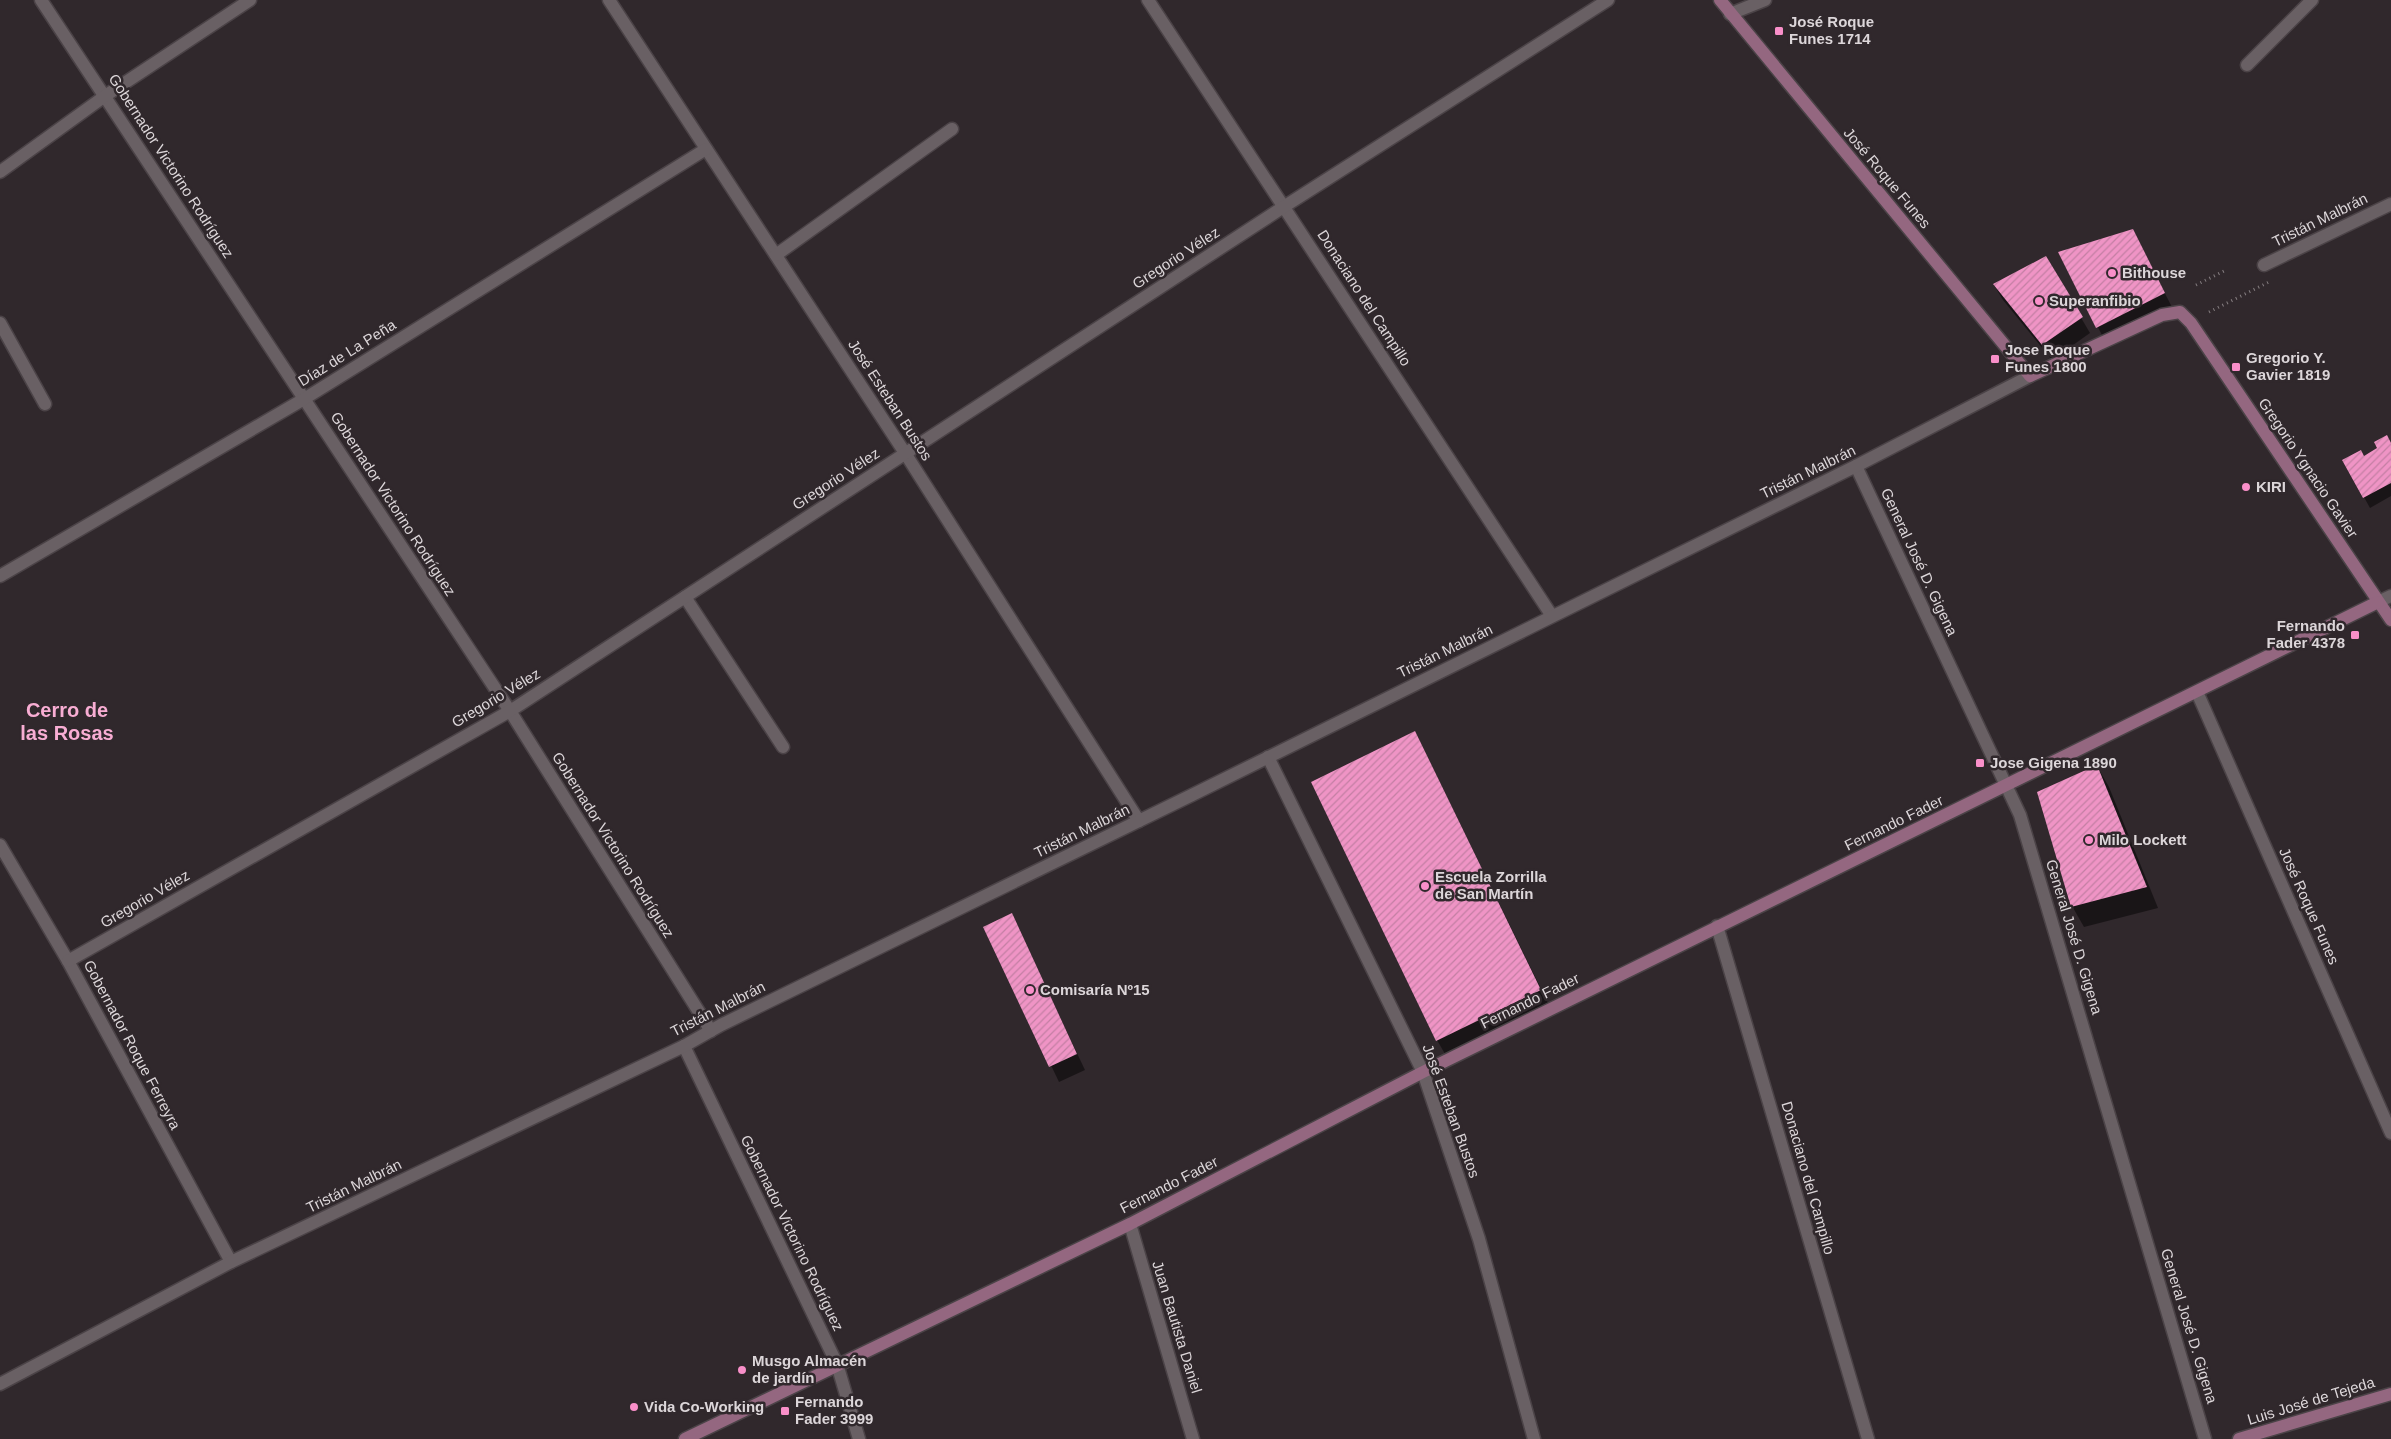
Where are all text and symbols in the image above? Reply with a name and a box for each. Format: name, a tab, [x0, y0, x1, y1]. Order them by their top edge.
place label: José Roque Funes 1714	[1789, 13, 1874, 47]
marker: José Roque Funes 1714	[1773, 25, 1785, 37]
street label: Gobernador Victorino Rodríguez	[106, 71, 237, 261]
street label: José Roque Funes	[1840, 124, 1934, 231]
street label: Tristán Malbrán	[2269, 189, 2370, 250]
street label: Gregorio Vélez	[1129, 223, 1222, 292]
street label: Donaciano del Campillo	[1314, 227, 1415, 369]
place label: Bithouse	[2122, 264, 2186, 281]
marker: Bithouse	[2106, 267, 2118, 279]
place label: Superanfibio	[2049, 292, 2141, 309]
marker: Superanfibio	[2033, 295, 2045, 307]
street label: Díaz de La Peña	[295, 315, 399, 389]
street label: José Esteban Bustos	[845, 336, 936, 463]
place label: Jose Roque Funes 1800	[2005, 341, 2090, 375]
place label: Gregorio Y. Gavier 1819	[2246, 349, 2330, 383]
marker: Jose Roque Funes 1800	[1989, 353, 2001, 365]
marker: Gregorio Y. Gavier 1819	[2230, 361, 2242, 373]
street label: Gregorio Ygnacio Gavier	[2255, 395, 2362, 541]
street label: Gobernador Victorino Rodríguez	[328, 409, 459, 599]
street label: Tristán Malbrán	[1757, 441, 1858, 502]
street label: Gregorio Vélez	[789, 444, 882, 513]
place label: KIRI	[2256, 478, 2286, 495]
marker: KIRI	[2240, 481, 2252, 493]
street label: General José D. Gigena	[1878, 485, 1961, 639]
place label: Fernando Fader 4378	[2267, 617, 2345, 651]
street label: Tristán Malbrán	[1394, 620, 1495, 681]
marker: Fernando Fader 4378	[2349, 629, 2361, 641]
street label: Gregorio Vélez	[448, 665, 543, 731]
district label: Cerro de las Rosas	[20, 699, 114, 744]
street label: Gobernador Victorino Rodríguez	[549, 749, 678, 941]
place label: Jose Gigena 1890	[1990, 754, 2117, 771]
marker: Jose Gigena 1890	[1974, 757, 1986, 769]
street label: Fernando Fader	[1842, 791, 1946, 854]
street label: Tristán Malbrán	[1031, 800, 1132, 861]
place label: Milo Lockett	[2099, 831, 2187, 848]
marker: Milo Lockett	[2083, 834, 2095, 846]
street label: José Roque Funes	[2276, 845, 2343, 967]
street label: General José D. Gigena	[2043, 857, 2106, 1017]
street label: Gregorio Vélez	[97, 866, 192, 931]
place label: Escuela Zorrilla de San Martín	[1435, 868, 1547, 902]
marker: Escuela Zorrilla de San Martín	[1419, 880, 1431, 892]
street label: Gobernador Roque Ferreyra	[81, 957, 185, 1133]
street label: Fernando Fader	[1478, 969, 1582, 1032]
street label: Tristán Malbrán	[668, 977, 768, 1040]
place label: Comisaría Nº15	[1040, 981, 1150, 998]
marker: Comisaría Nº15	[1024, 984, 1036, 996]
street label: José Esteban Bustos	[1419, 1042, 1484, 1180]
street label: Donaciano del Campillo	[1778, 1099, 1838, 1256]
street label: Gobernador Victorino Rodríguez	[738, 1132, 847, 1333]
street label: Fernando Fader	[1117, 1153, 1221, 1217]
street label: Tristán Malbrán	[303, 1155, 404, 1216]
street label: General José D. Gigena	[2158, 1246, 2221, 1406]
street label: Juan Bautista Daniel	[1149, 1259, 1206, 1395]
place label: Musgo Almacén de jardín	[752, 1352, 866, 1386]
marker: Musgo Almacén de jardín	[736, 1364, 748, 1376]
street label: Luis José de Tejeda	[2245, 1373, 2377, 1428]
place label: Fernando Fader 3999	[795, 1393, 873, 1427]
place label: Vida Co-Working	[644, 1398, 764, 1415]
marker: Vida Co-Working	[628, 1401, 640, 1413]
marker: Fernando Fader 3999	[779, 1405, 791, 1417]

